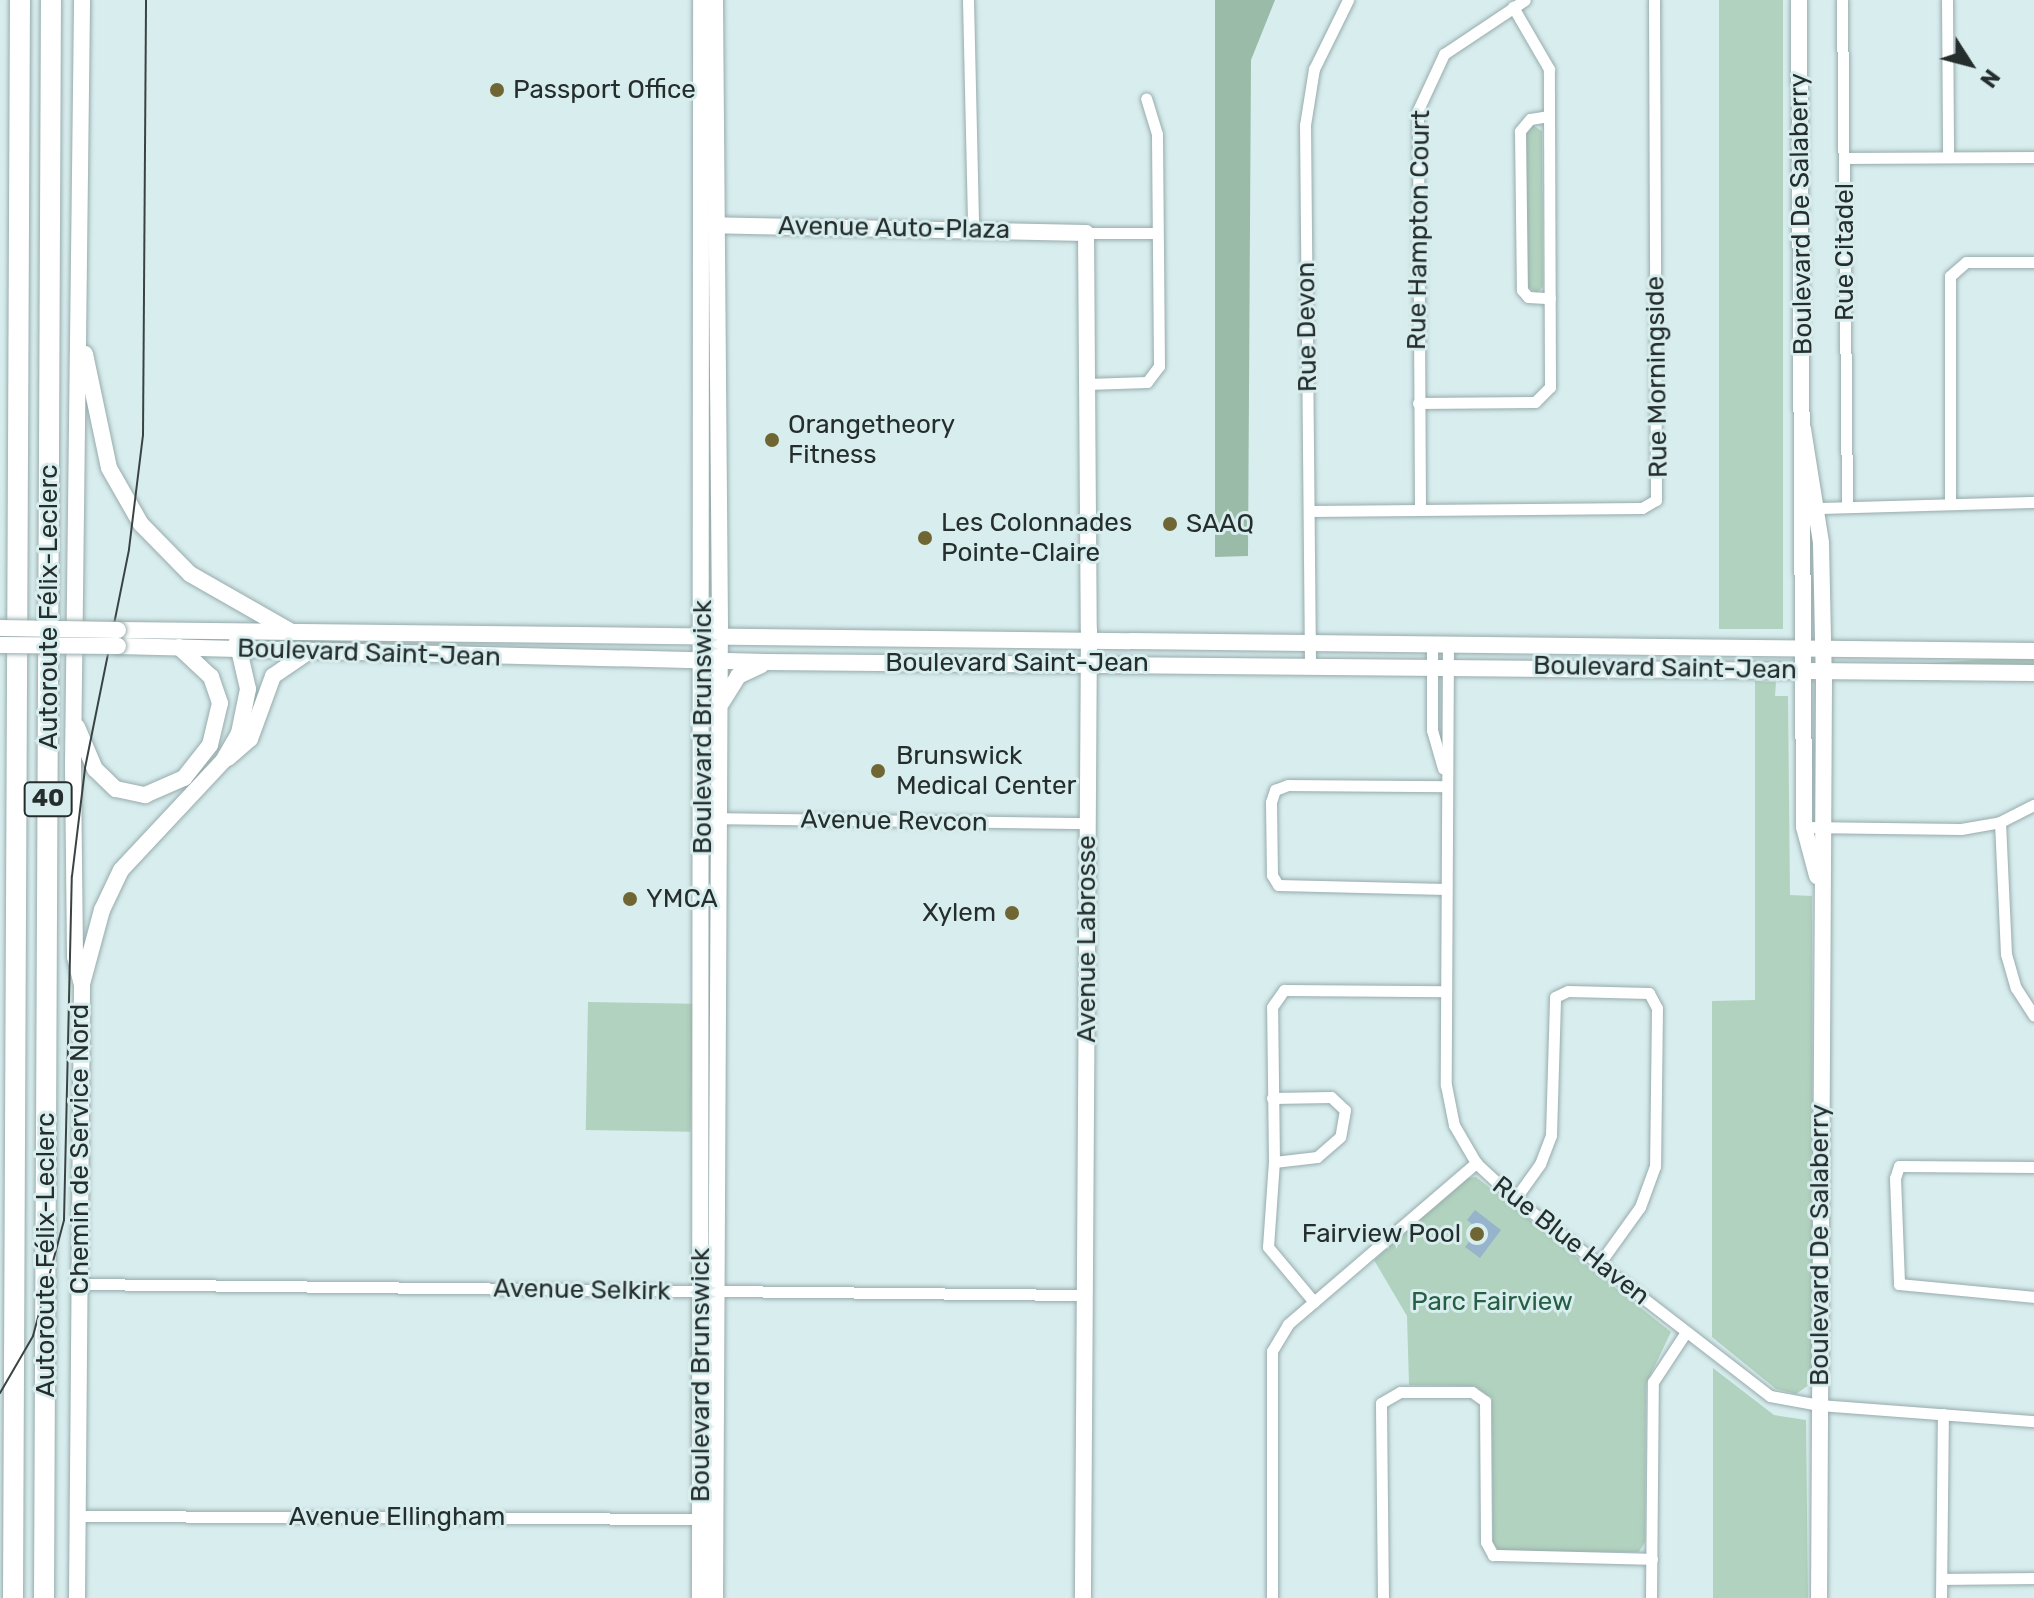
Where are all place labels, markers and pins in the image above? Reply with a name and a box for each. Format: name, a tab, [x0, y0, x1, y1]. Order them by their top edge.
place label: Passport Office	[513, 74, 696, 106]
marker: Passport Office	[488, 81, 506, 99]
place label: Orangetheory Fitness	[788, 409, 955, 470]
marker: Orangetheory Fitness	[763, 431, 781, 449]
place label: Les Colonnades Pointe-Claire	[941, 507, 1132, 568]
place label: SAAQ	[1186, 508, 1254, 540]
marker: SAAQ	[1161, 515, 1179, 533]
marker: Les Colonnades Pointe-Claire	[916, 529, 934, 547]
place label: Brunswick Medical Center	[896, 740, 1076, 802]
marker: Brunswick Medical Center	[867, 760, 889, 782]
place label: YMCA	[646, 883, 718, 915]
marker: YMCA	[621, 890, 639, 908]
place label: Xylem	[922, 897, 996, 929]
marker: Xylem	[1003, 904, 1021, 922]
place label: Fairview Pool	[1301, 1218, 1461, 1250]
marker: Fairview Pool	[1468, 1225, 1486, 1243]

